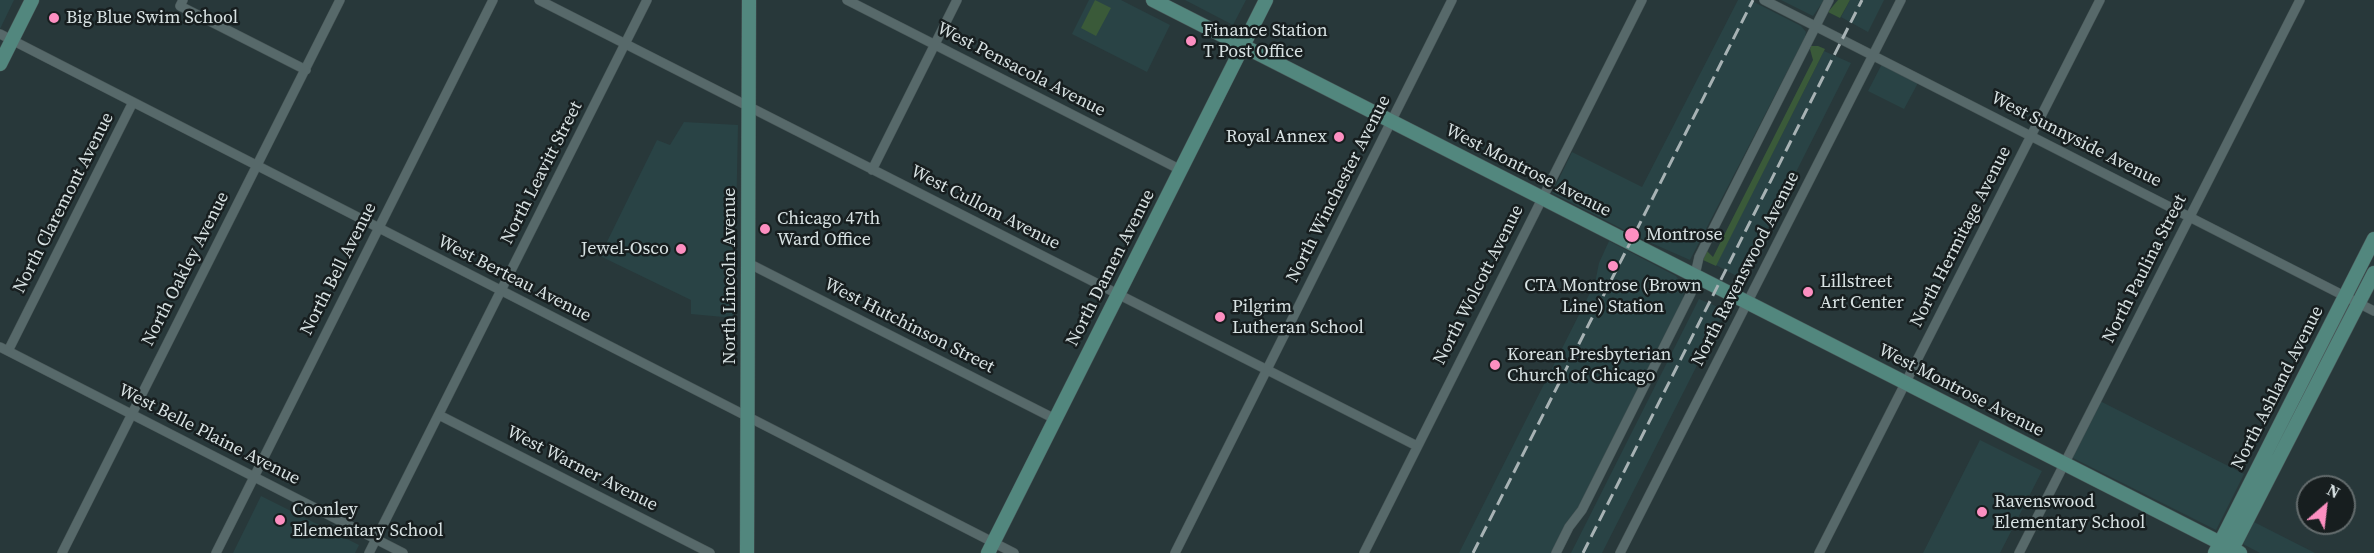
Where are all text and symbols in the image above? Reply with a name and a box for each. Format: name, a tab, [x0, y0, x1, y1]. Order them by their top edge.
place label: Big Blue Swim School	[66, 7, 238, 29]
marker: Big Blue Swim School	[47, 11, 61, 25]
street label: West Pensacola Avenue	[933, 18, 1109, 122]
place label: Finance Station T Post Office	[1203, 20, 1328, 63]
marker: Finance Station T Post Office	[1184, 34, 1198, 48]
street label: West Sunnyside Avenue	[1987, 88, 2165, 192]
street label: North Winchester Avenue	[1282, 92, 1396, 286]
street label: North Leavitt Street	[497, 98, 587, 248]
street label: North Claremont Avenue	[9, 109, 119, 297]
street label: West Montrose Avenue	[1442, 120, 1614, 222]
place label: Royal Annex	[1226, 126, 1327, 148]
marker: Royal Annex	[1332, 130, 1346, 144]
street label: North Hermitage Avenue	[1906, 143, 2016, 331]
street label: West Cullom Avenue	[907, 161, 1063, 255]
street label: North Ravenswood Avenue	[1687, 168, 1805, 370]
street label: North Damen Avenue	[1062, 186, 1160, 350]
street label: North Oakley Avenue	[138, 188, 234, 350]
street label: North Lincoln Avenue	[719, 188, 741, 364]
street label: North Paulina Street	[2098, 191, 2192, 347]
street label: North Bell Avenue	[296, 199, 382, 339]
street label: North Wolcott Avenue	[1429, 201, 1529, 369]
place label: Chicago 47th Ward Office	[777, 208, 880, 250]
marker: Chicago 47th Ward Office	[758, 222, 772, 236]
place label: Montrose	[1646, 224, 1723, 246]
marker: Montrose	[1623, 226, 1641, 244]
street label: West Berteau Avenue	[434, 231, 594, 327]
place label: Jewel-Osco	[581, 238, 669, 260]
marker: Jewel-Osco	[674, 242, 688, 256]
marker: CTA Montrose (Brown Line) Station	[1606, 259, 1620, 273]
place label: Lillstreet Art Center	[1820, 271, 1904, 314]
street label: West Hutchinson Street	[820, 274, 998, 378]
place label: CTA Montrose (Brown Line) Station	[1524, 275, 1702, 318]
marker: Lillstreet Art Center	[1801, 285, 1815, 299]
place label: Pilgrim Lutheran School	[1232, 296, 1364, 338]
street label: North Ashland Avenue	[2227, 303, 2329, 473]
marker: Pilgrim Lutheran School	[1213, 310, 1227, 324]
street label: West Montrose Avenue	[1875, 340, 2047, 442]
place label: Korean Presbyterian Church of Chicago	[1507, 344, 1671, 386]
marker: Korean Presbyterian Church of Chicago	[1488, 358, 1502, 372]
street label: West Belle Plaine Avenue	[114, 380, 304, 490]
street label: West Warner Avenue	[503, 422, 661, 516]
north arrow	[2296, 475, 2356, 535]
text: N	[2323, 478, 2344, 503]
place label: Ravenswood Elementary School	[1994, 491, 2145, 534]
place label: Coonley Elementary School	[292, 499, 443, 542]
marker: Ravenswood Elementary School	[1975, 505, 1989, 519]
marker: Coonley Elementary School	[273, 513, 287, 527]

